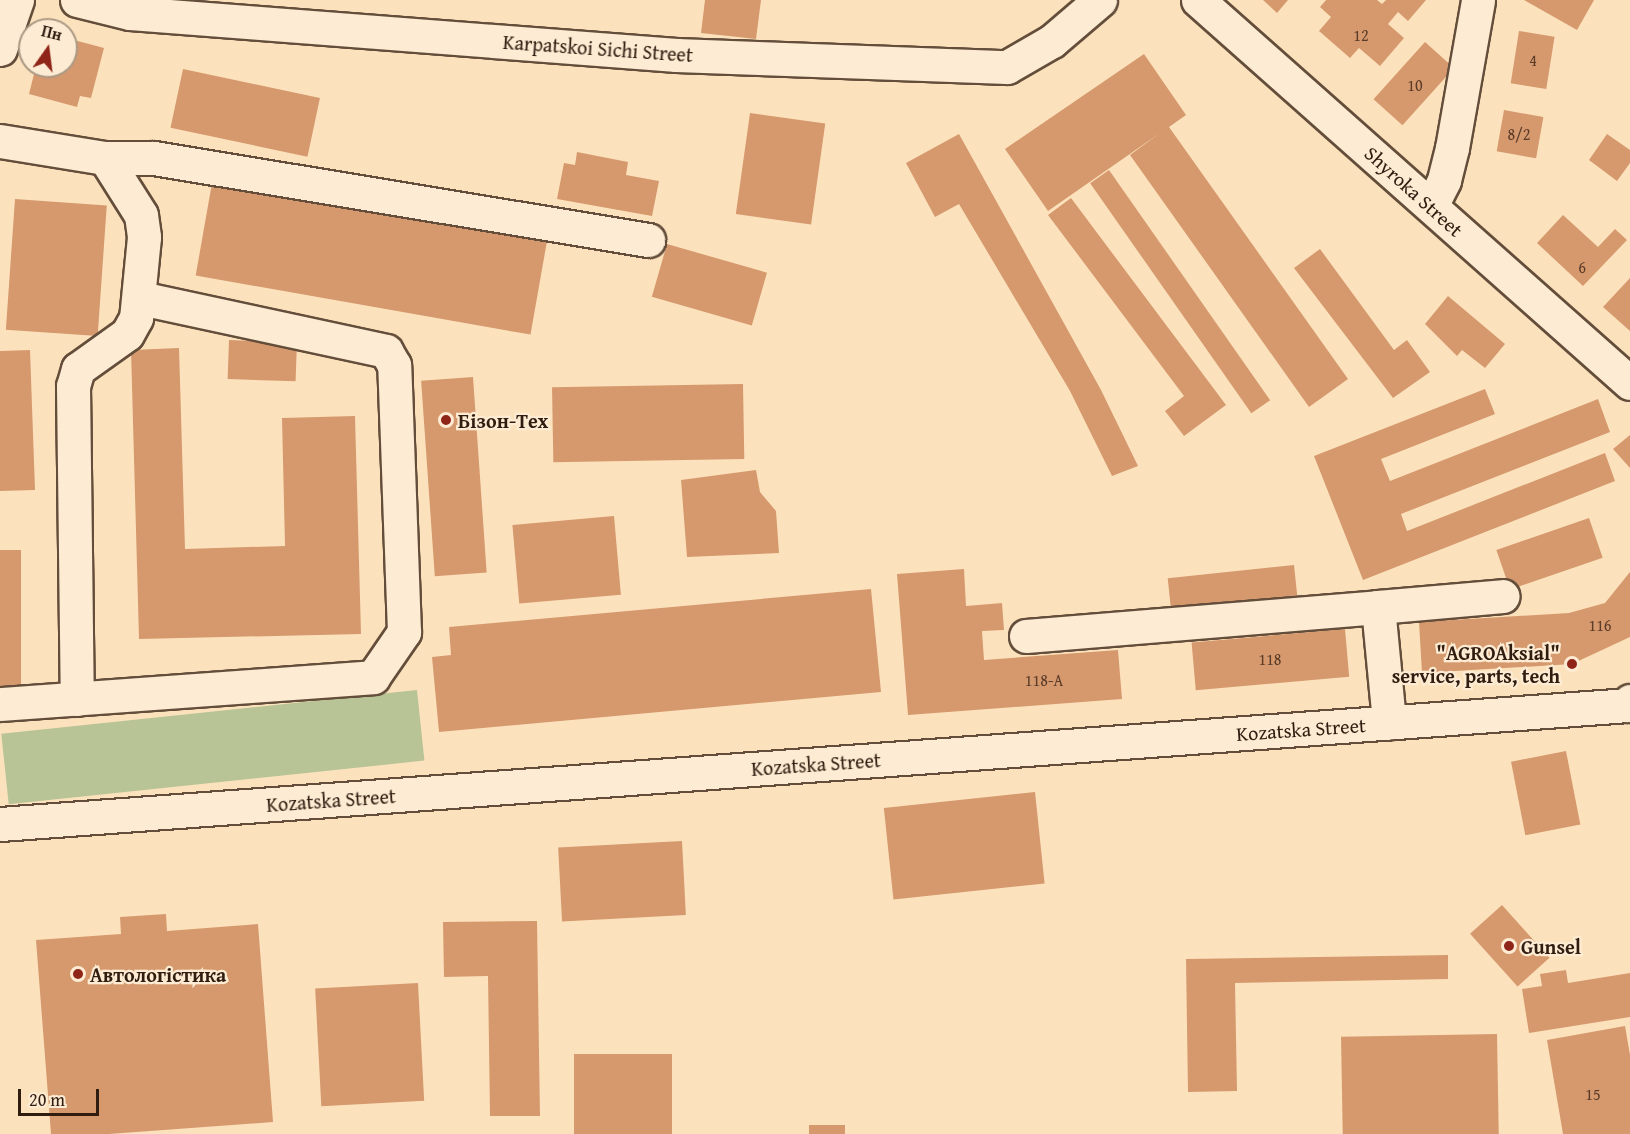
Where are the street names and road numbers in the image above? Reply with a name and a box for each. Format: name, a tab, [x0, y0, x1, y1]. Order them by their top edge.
street label: Karpatskoi Sichi Street	[502, 29, 694, 67]
street label: Shyroka Street	[1360, 141, 1468, 241]
street label: Kozatska Street	[1235, 713, 1367, 745]
street label: Kozatska Street	[750, 748, 882, 780]
street label: Kozatska Street	[265, 784, 397, 816]

